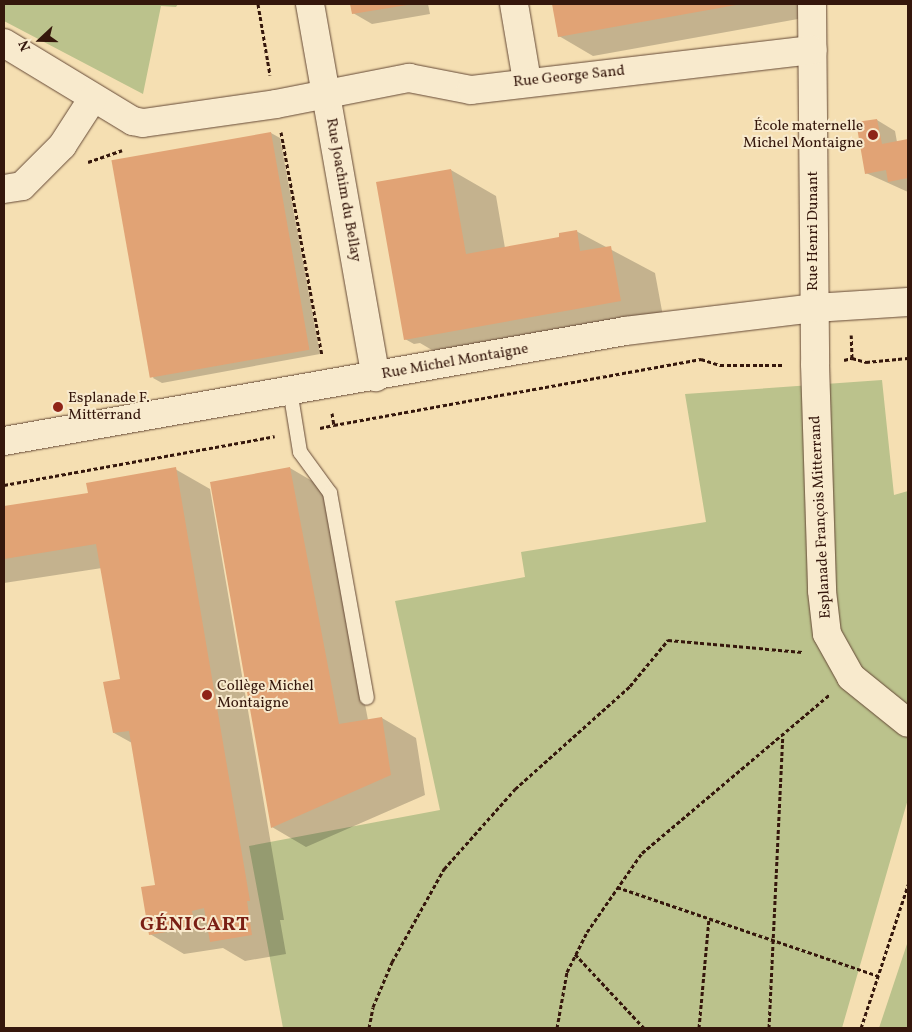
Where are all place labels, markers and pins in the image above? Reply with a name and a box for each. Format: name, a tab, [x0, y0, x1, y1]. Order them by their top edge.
place label: École maternelle Michel Montaigne	[743, 117, 863, 152]
marker: École maternelle Michel Montaigne	[867, 129, 879, 141]
place label: Esplanade F. Mitterrand	[68, 389, 150, 424]
marker: Esplanade F. Mitterrand	[52, 401, 64, 413]
place label: Collège Michel Montaigne	[217, 677, 314, 712]
marker: Collège Michel Montaigne	[201, 689, 213, 701]

